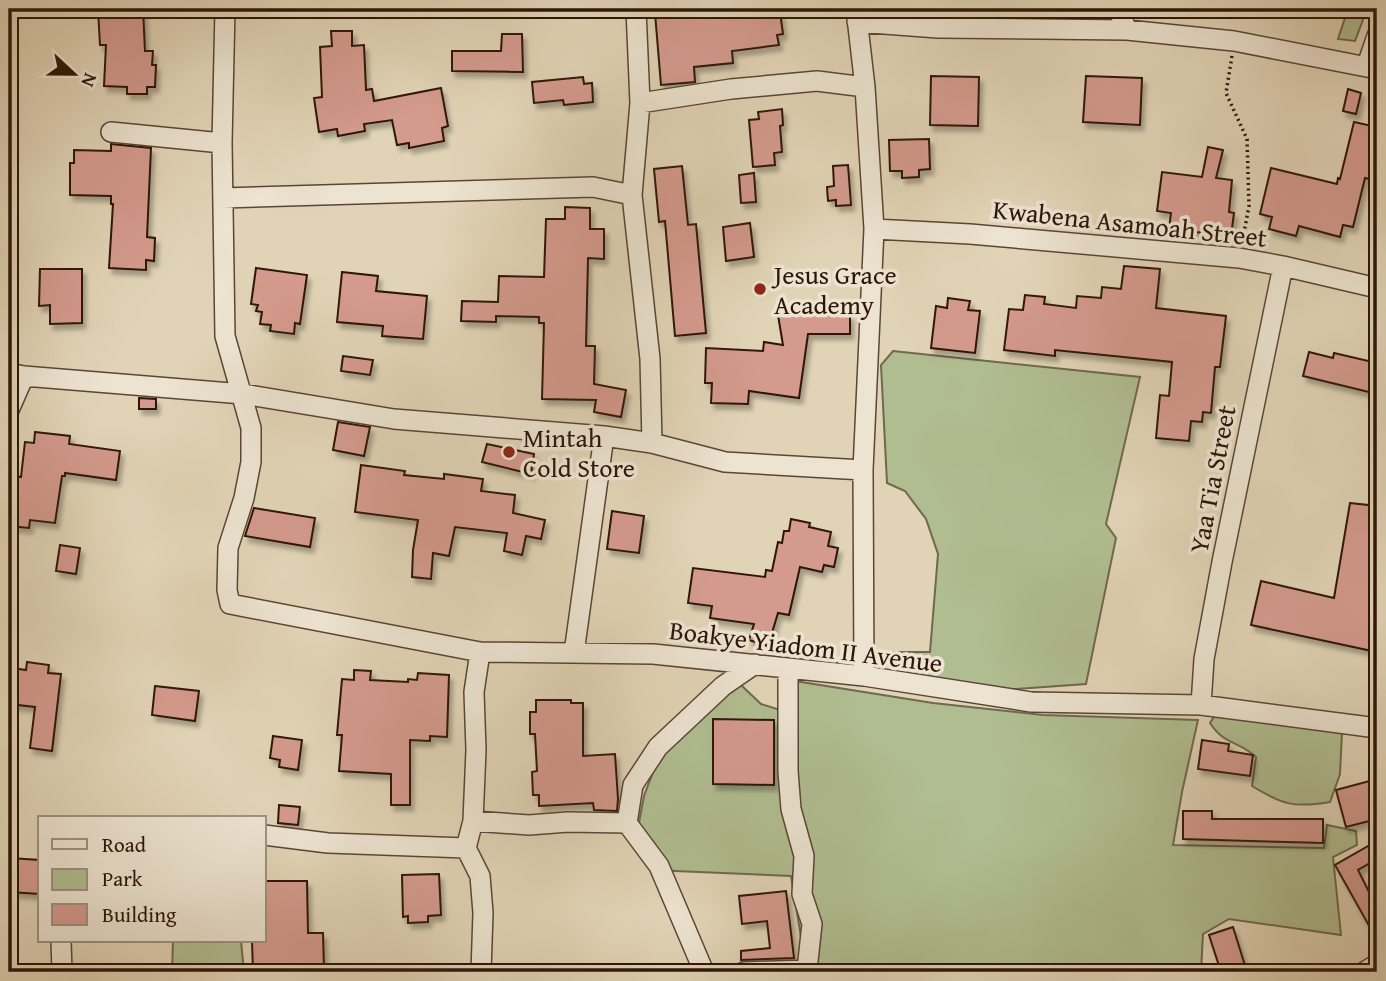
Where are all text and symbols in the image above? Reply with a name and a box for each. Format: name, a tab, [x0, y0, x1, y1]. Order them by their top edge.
north arrow	[38, 38, 108, 108]
text: N	[74, 69, 105, 92]
street label: Kwabena Asamoah Street	[991, 189, 1269, 257]
place label: Jesus Grace Academy	[771, 255, 897, 324]
marker: Jesus Grace Academy	[752, 281, 768, 297]
street label: Yaa Tia Street	[1179, 402, 1245, 556]
place label: Mintah Cold Store	[523, 418, 635, 487]
marker: Mintah Cold Store	[501, 444, 517, 460]
street label: Boakye Yiadom II Avenue	[667, 610, 945, 682]
legend	[38, 816, 266, 942]
text: Road	[102, 829, 147, 860]
text: Park	[102, 863, 143, 894]
text: Building	[102, 899, 177, 930]

